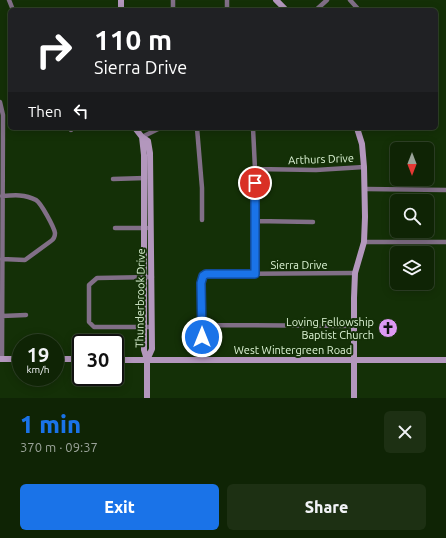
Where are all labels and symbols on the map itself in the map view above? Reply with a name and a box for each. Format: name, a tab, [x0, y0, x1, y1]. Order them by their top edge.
north arrow	[390, 142, 434, 186]
street label: Arthurs Drive	[288, 152, 354, 166]
pin	[238, 166, 272, 200]
street label: Thunderbrook Drive	[133, 248, 147, 348]
street label: Sierra Drive	[270, 259, 328, 271]
position arrow	[181, 316, 223, 358]
place label: Loving Fellowship Baptist Church	[286, 316, 374, 341]
church icon: Loving Fellowship Baptist Church	[377, 317, 399, 339]
speed limit sign: 30	[72, 334, 124, 386]
street label: West Wintergreen Road	[234, 344, 352, 356]

